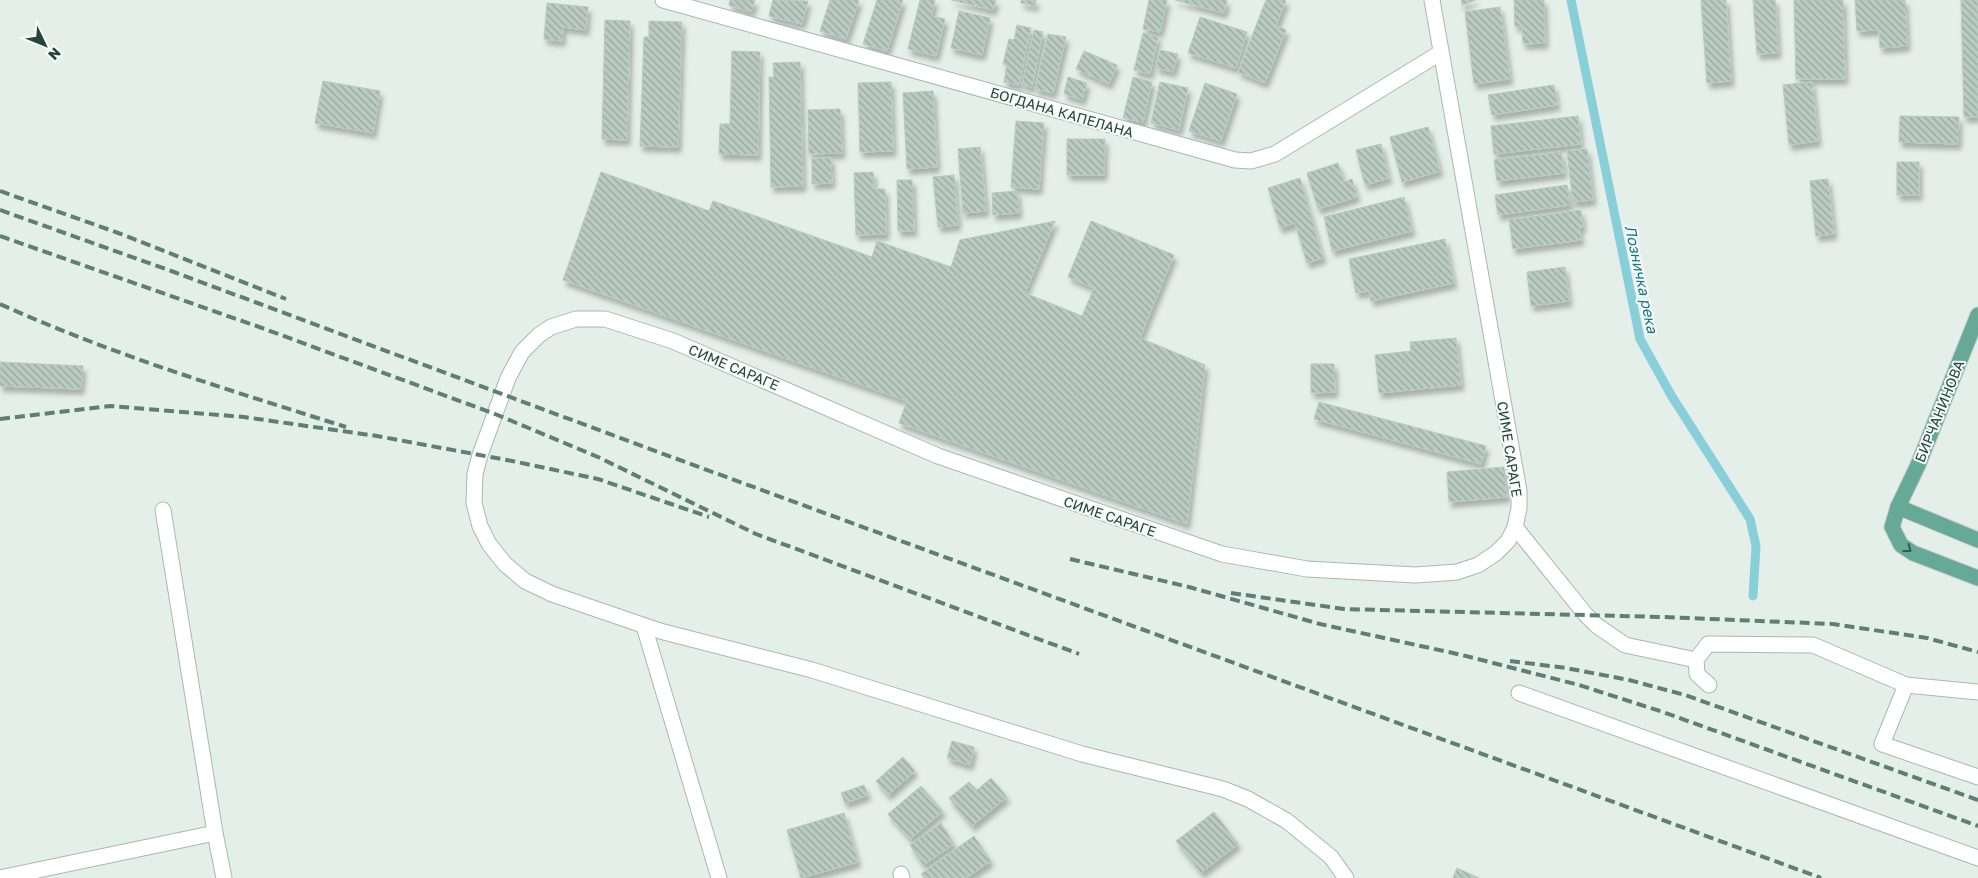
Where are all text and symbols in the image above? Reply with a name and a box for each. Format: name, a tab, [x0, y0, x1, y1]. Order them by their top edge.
north arrow	[20, 20, 70, 70]
text: N	[45, 45, 65, 64]
street label: БОГДАНА КАПЕЛАНА	[988, 83, 1136, 141]
water label: Лозничка река	[1622, 223, 1662, 335]
street label: СИМЕ САРАГЕ	[686, 340, 782, 394]
street label: БИРЧАНИНОВА	[1911, 357, 1967, 465]
street label: СИМЕ САРАГЕ	[1494, 400, 1526, 498]
street label: СИМЕ САРАГЕ	[1062, 492, 1158, 540]
one-way arrow	[1902, 543, 1912, 552]

